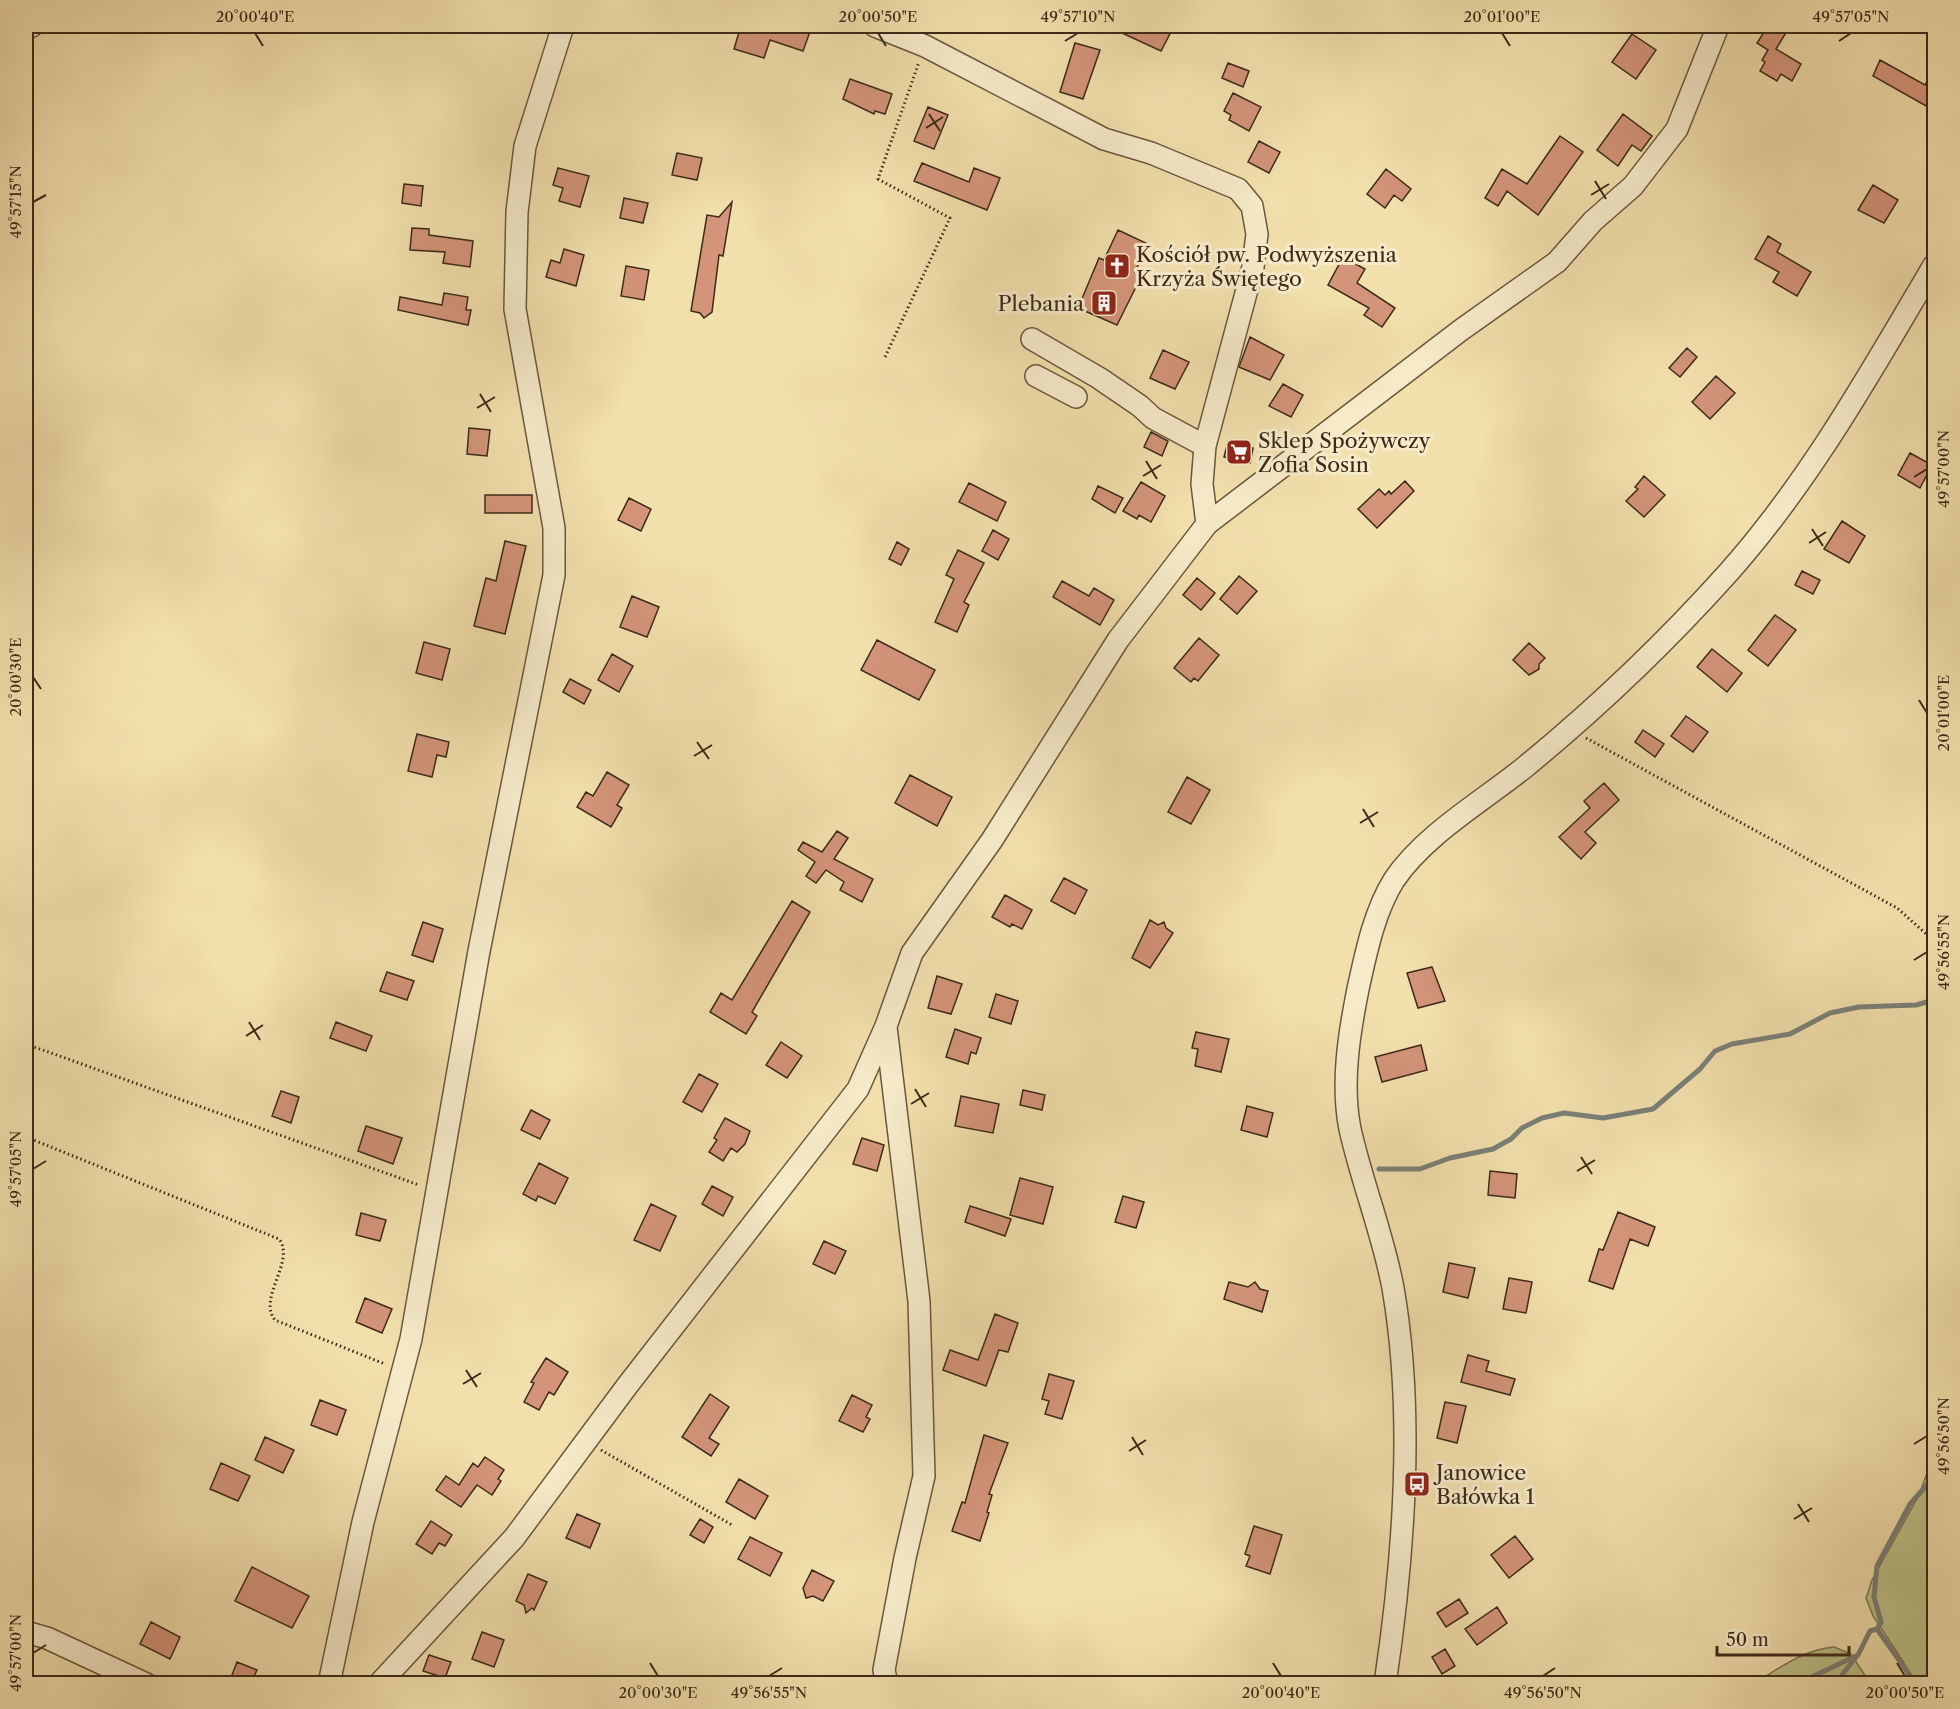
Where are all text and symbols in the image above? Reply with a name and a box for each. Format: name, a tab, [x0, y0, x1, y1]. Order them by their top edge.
text: 20°00'40"E	[216, 7, 294, 26]
text: 20°00'50"E	[839, 7, 917, 26]
text: 49°57'10"N	[1041, 7, 1115, 26]
text: 20°01'00"E	[1464, 7, 1540, 26]
text: 49°57'05"N	[1813, 7, 1889, 26]
text: 49°57'15"N	[6, 165, 25, 239]
place label: Kościół pw. Podwyższenia Krzyża Świętego	[1136, 242, 1398, 291]
church icon: Kościół pw. Podwyższenia Krzyża Świętego	[1102, 251, 1132, 281]
building icon: Plebania	[1089, 288, 1119, 318]
place label: Plebania	[998, 291, 1085, 316]
place label: Sklep Spożywczy Zofia Sosin	[1258, 428, 1431, 477]
text: 49°57'00"N	[1934, 430, 1953, 508]
supermarket icon: Sklep Spożywczy Zofia Sosin	[1224, 437, 1254, 467]
text: 20°00'30"E	[6, 637, 25, 717]
text: 20°01'00"E	[1934, 675, 1953, 751]
text: 49°56'55"N	[1934, 914, 1953, 990]
text: 49°57'05"N	[6, 1131, 25, 1207]
text: 49°56'50"N	[1934, 1397, 1953, 1475]
place label: Janowice Bałówka 1	[1433, 1460, 1535, 1509]
bus stop icon: Janowice Bałówka 1	[1402, 1469, 1432, 1499]
text: 49°57'00"N	[6, 1614, 25, 1692]
scale bar	[1717, 1619, 1849, 1657]
text: 50 m	[1726, 1629, 1769, 1651]
text: 20°00'30"E	[618, 1683, 698, 1702]
text: 49°56'55"N	[731, 1683, 807, 1702]
text: 20°00'40"E	[1242, 1683, 1320, 1702]
text: 49°56'50"N	[1504, 1683, 1582, 1702]
text: 20°00'50"E	[1866, 1683, 1944, 1702]

